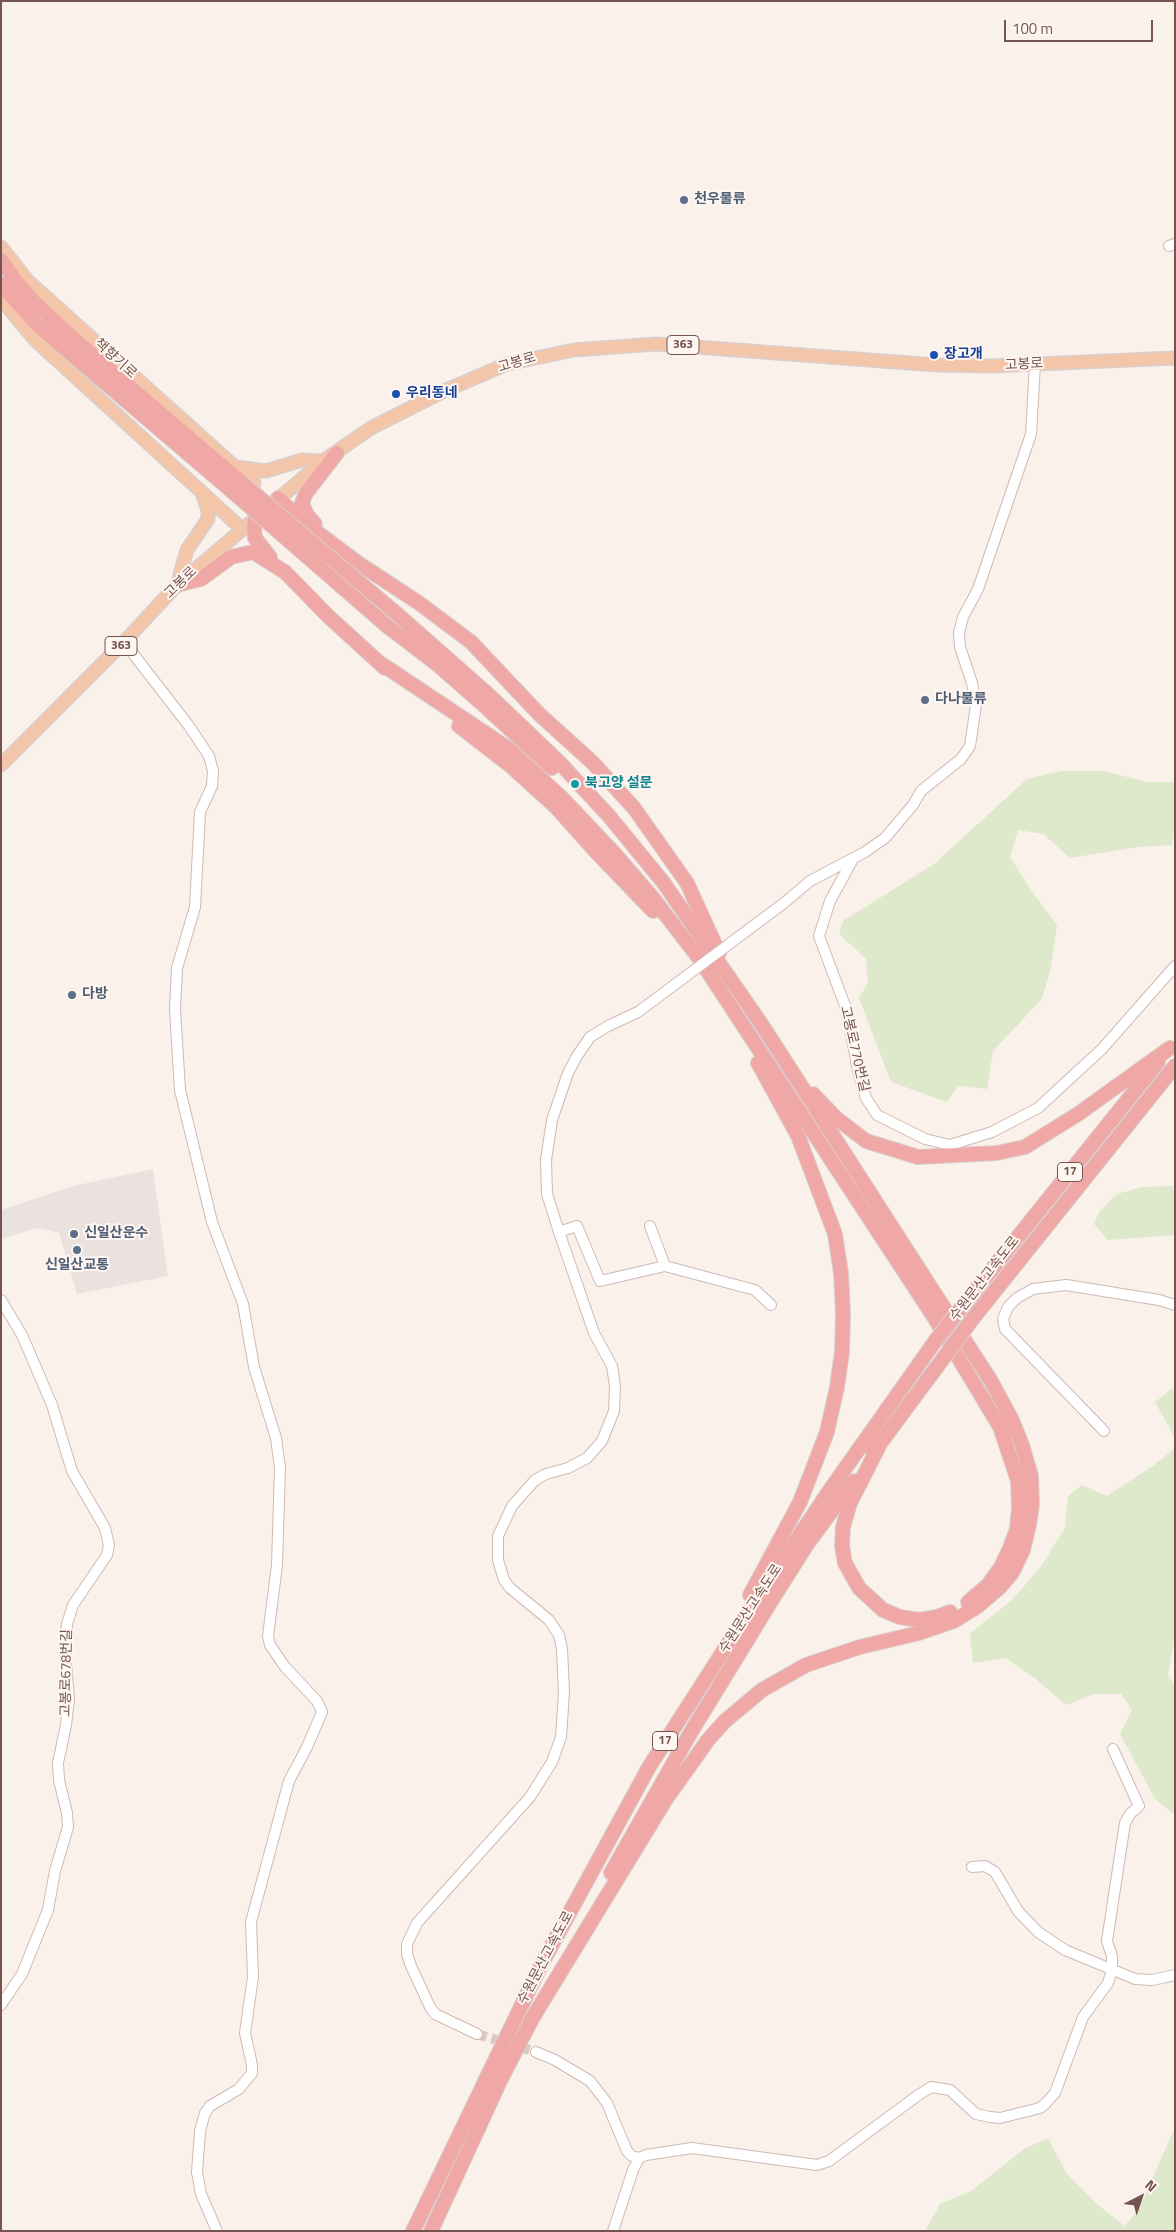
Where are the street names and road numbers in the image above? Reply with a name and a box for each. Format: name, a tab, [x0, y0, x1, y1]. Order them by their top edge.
street label: 책향기로	[90, 336, 140, 382]
road number: 363	[667, 336, 699, 354]
street label: 고봉로	[496, 349, 538, 377]
street label: 고봉로	[1004, 356, 1044, 374]
street label: 고봉로	[161, 564, 201, 602]
road number: 363	[105, 636, 137, 656]
street label: 고봉로770번길	[836, 1004, 872, 1094]
road number: 17	[1058, 1162, 1082, 1182]
street label: 수원문산고속도로	[947, 1233, 1023, 1325]
street label: 수원문산고속도로	[716, 1561, 786, 1657]
street label: 고봉로678번길	[58, 1629, 76, 1717]
road number: 17	[652, 1732, 678, 1750]
street label: 수원문산고속도로	[514, 1909, 578, 2007]

